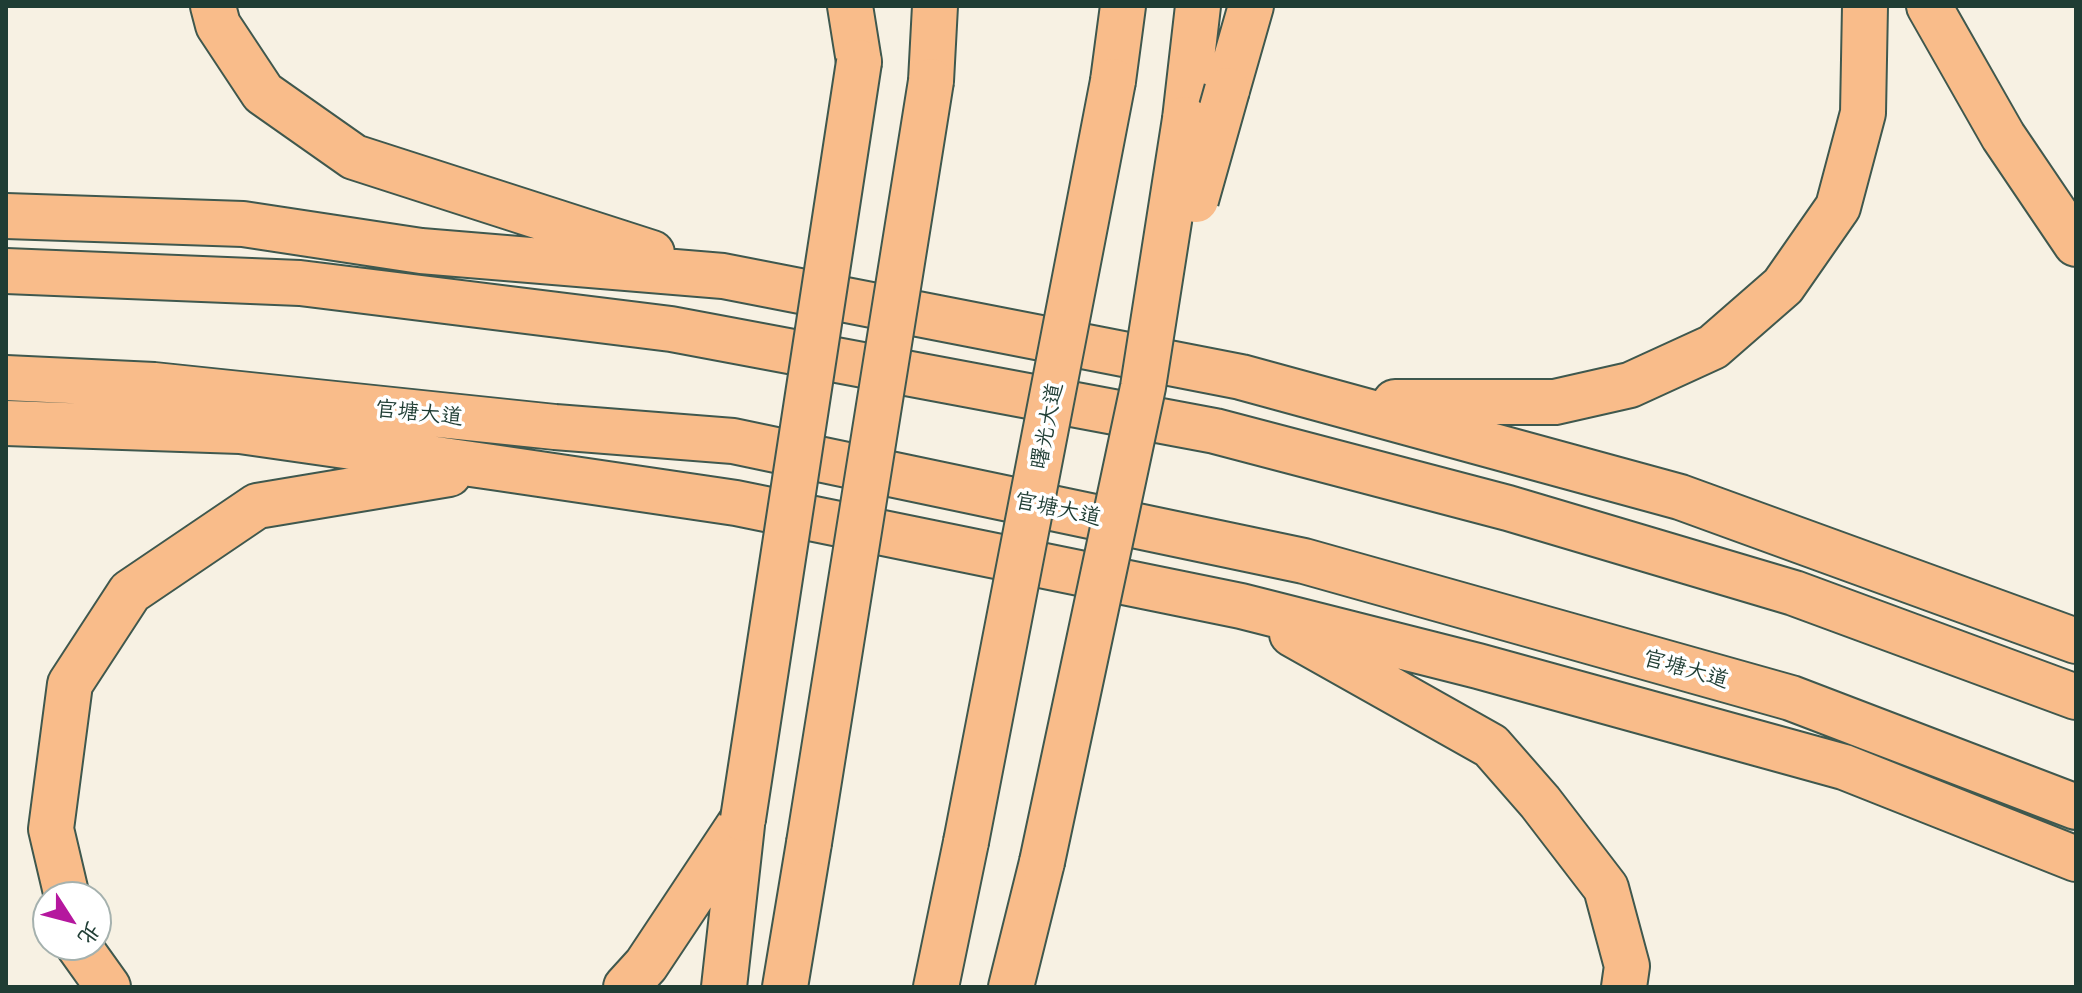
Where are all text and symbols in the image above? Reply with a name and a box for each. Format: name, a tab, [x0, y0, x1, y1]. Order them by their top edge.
street label: 曙光大道	[1026, 380, 1068, 472]
street label: 官塘大道	[374, 395, 464, 431]
street label: 官塘大道	[1012, 487, 1104, 531]
street label: 官塘大道	[1640, 644, 1732, 694]
north arrow	[32, 881, 112, 961]
text: 北	[72, 917, 108, 952]

